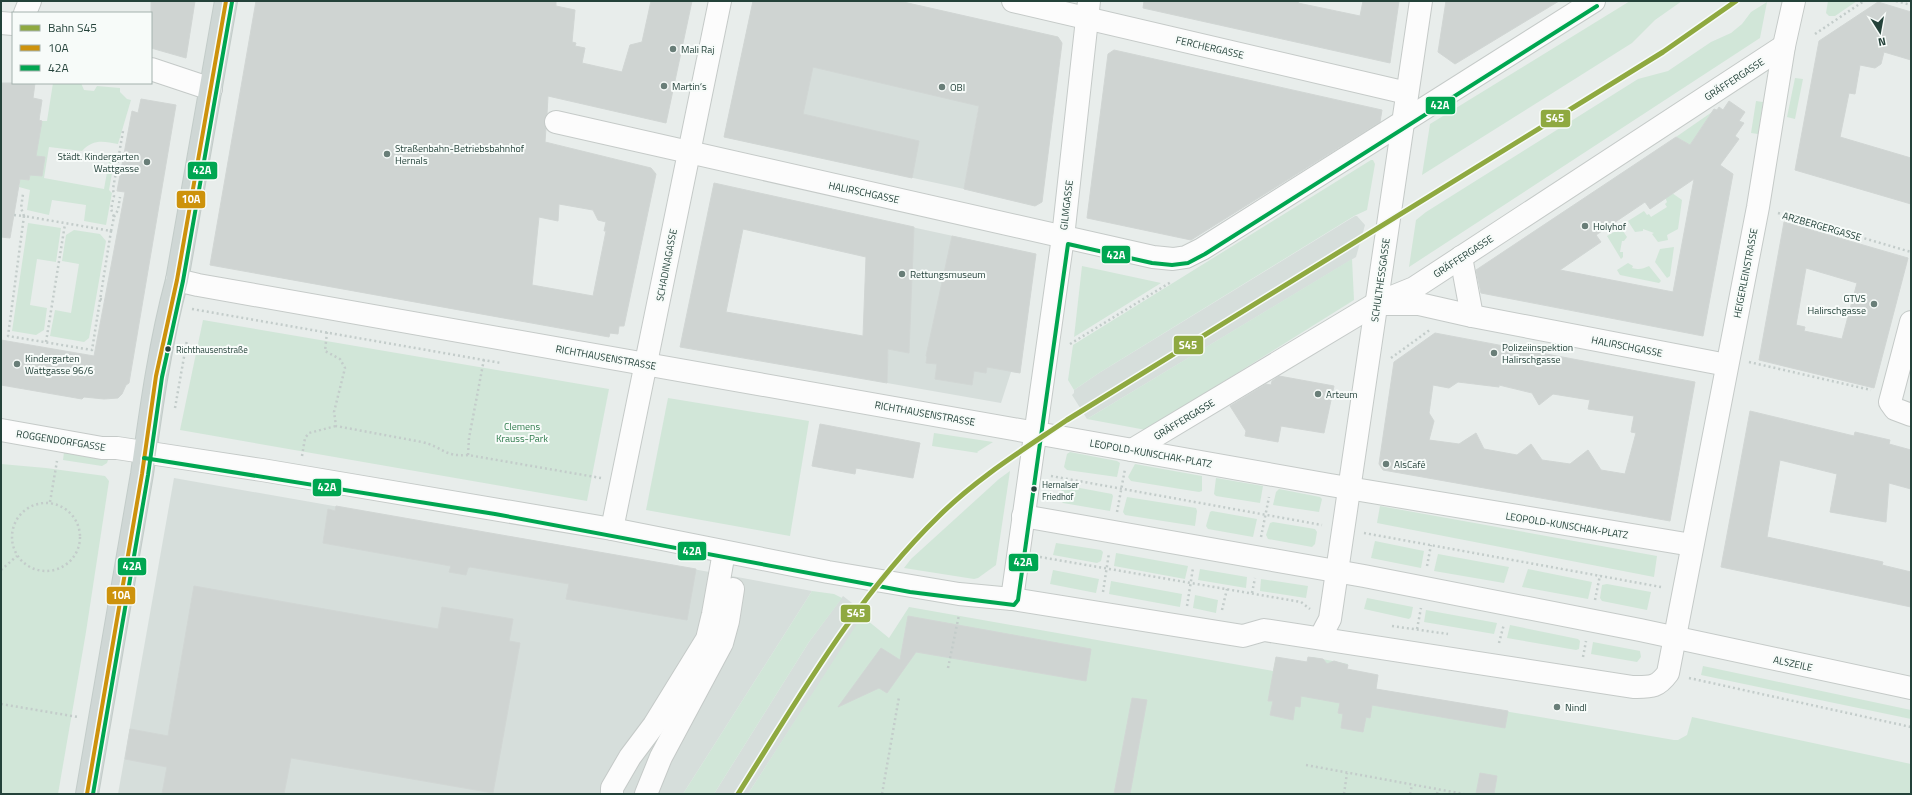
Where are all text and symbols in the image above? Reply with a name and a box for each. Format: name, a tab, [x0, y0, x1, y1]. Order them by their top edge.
legend	[12, 12, 152, 84]
north arrow	[1860, 12, 1900, 52]
text: Bahn S45	[48, 18, 97, 37]
street label: FERCHERGASSE	[1174, 32, 1246, 63]
text: N	[1877, 33, 1887, 50]
text: 10A	[48, 38, 69, 57]
place label: Mali Raj	[681, 42, 714, 57]
marker: Mali Raj	[668, 44, 678, 54]
street label: GRÄFFERGASSE	[1701, 54, 1768, 104]
text: 42A	[48, 58, 69, 77]
place label: Martin‘s	[672, 79, 707, 94]
place label: OBI	[950, 80, 965, 95]
marker: Martin‘s	[659, 81, 669, 91]
marker: OBI	[937, 82, 947, 92]
line badge: 42A	[1425, 96, 1456, 115]
text: 42A	[1431, 97, 1450, 113]
line badge: S45	[1540, 109, 1571, 128]
text: S45	[1546, 110, 1564, 126]
place label: Straßenbahn-Betriebsbahnhof Hernals	[395, 141, 525, 168]
place label: Städt. Kindergarten Wattgasse	[57, 149, 139, 176]
marker: Straßenbahn-Betriebsbahnhof Hernals	[382, 149, 392, 159]
marker: Städt. Kindergarten Wattgasse	[142, 157, 152, 167]
line badge: 42A	[187, 161, 218, 180]
text: 42A	[193, 162, 212, 178]
street label: HALIRSCHGASSE	[827, 178, 901, 207]
street label: GILMGASSE	[1056, 179, 1077, 231]
line badge: 10A	[176, 190, 206, 209]
text: 10A	[182, 191, 201, 207]
street label: ARZBERGERGASSE	[1781, 208, 1864, 245]
place label: Holyhof	[1593, 219, 1627, 234]
marker: Holyhof	[1580, 221, 1590, 231]
street label: HEIGERLEINSTRASSE	[1729, 226, 1762, 319]
street label: SCHADINAGASSE	[652, 227, 681, 303]
street label: GRÄFFERGASSE	[1430, 231, 1497, 281]
street label: SCHULTHESSGASSE	[1367, 237, 1394, 323]
line badge: 42A	[1101, 245, 1131, 264]
text: 42A	[1107, 247, 1126, 263]
place label: Rettungsmuseum	[910, 267, 986, 282]
marker: Rettungsmuseum	[897, 269, 907, 279]
place label: GTVS Halirschgasse	[1807, 291, 1866, 318]
marker: GTVS Halirschgasse	[1869, 299, 1879, 309]
street label: HALIRSCHGASSE	[1590, 332, 1664, 361]
line badge: S45	[1173, 335, 1204, 355]
text: S45	[1179, 337, 1197, 353]
place label: Polizeiinspektion Halirschgasse	[1502, 340, 1573, 367]
street label: RICHTHAUSENSTRASSE	[554, 341, 658, 374]
place label: Richthausenstraße	[176, 343, 248, 356]
marker: Richthausenstraße	[163, 344, 173, 354]
marker: Polizeiinspektion Halirschgasse	[1489, 348, 1499, 358]
place label: Kindergarten Wattgasse 96/6	[25, 351, 94, 378]
marker: Kindergarten Wattgasse 96/6	[12, 359, 22, 369]
place label: Arteum	[1326, 387, 1358, 402]
marker: Arteum	[1313, 389, 1323, 399]
street label: GRÄFFERGASSE	[1151, 395, 1218, 444]
street label: RICHTHAUSENSTRASSE	[873, 397, 977, 430]
park label: Clemens Krauss-Park	[496, 419, 548, 446]
street label: ROGGENDORFGASSE	[15, 426, 107, 455]
street label: LEOPOLD-KUNSCHAK-PLATZ	[1089, 435, 1213, 472]
place label: AlsCafé	[1394, 457, 1426, 472]
marker: AlsCafé	[1381, 459, 1391, 469]
line badge: 42A	[312, 478, 342, 497]
place label: Hernalser Friedhof	[1042, 478, 1079, 503]
text: 42A	[318, 479, 337, 495]
marker: Hernalser Friedhof	[1029, 484, 1039, 494]
street label: LEOPOLD-KUNSCHAK-PLATZ	[1505, 508, 1629, 543]
line badge: 42A	[677, 541, 707, 561]
text: 42A	[683, 543, 702, 559]
line badge: 42A	[1008, 553, 1039, 572]
text: 42A	[1014, 554, 1033, 570]
line badge: 42A	[117, 557, 147, 576]
text: 42A	[123, 558, 142, 574]
line badge: 10A	[106, 586, 136, 605]
text: 10A	[112, 587, 131, 603]
line badge: S45	[840, 604, 871, 623]
text: S45	[847, 605, 865, 621]
street label: ALSZEILE	[1772, 652, 1814, 675]
place label: Nindl	[1565, 700, 1587, 715]
marker: Nindl	[1552, 702, 1562, 712]

